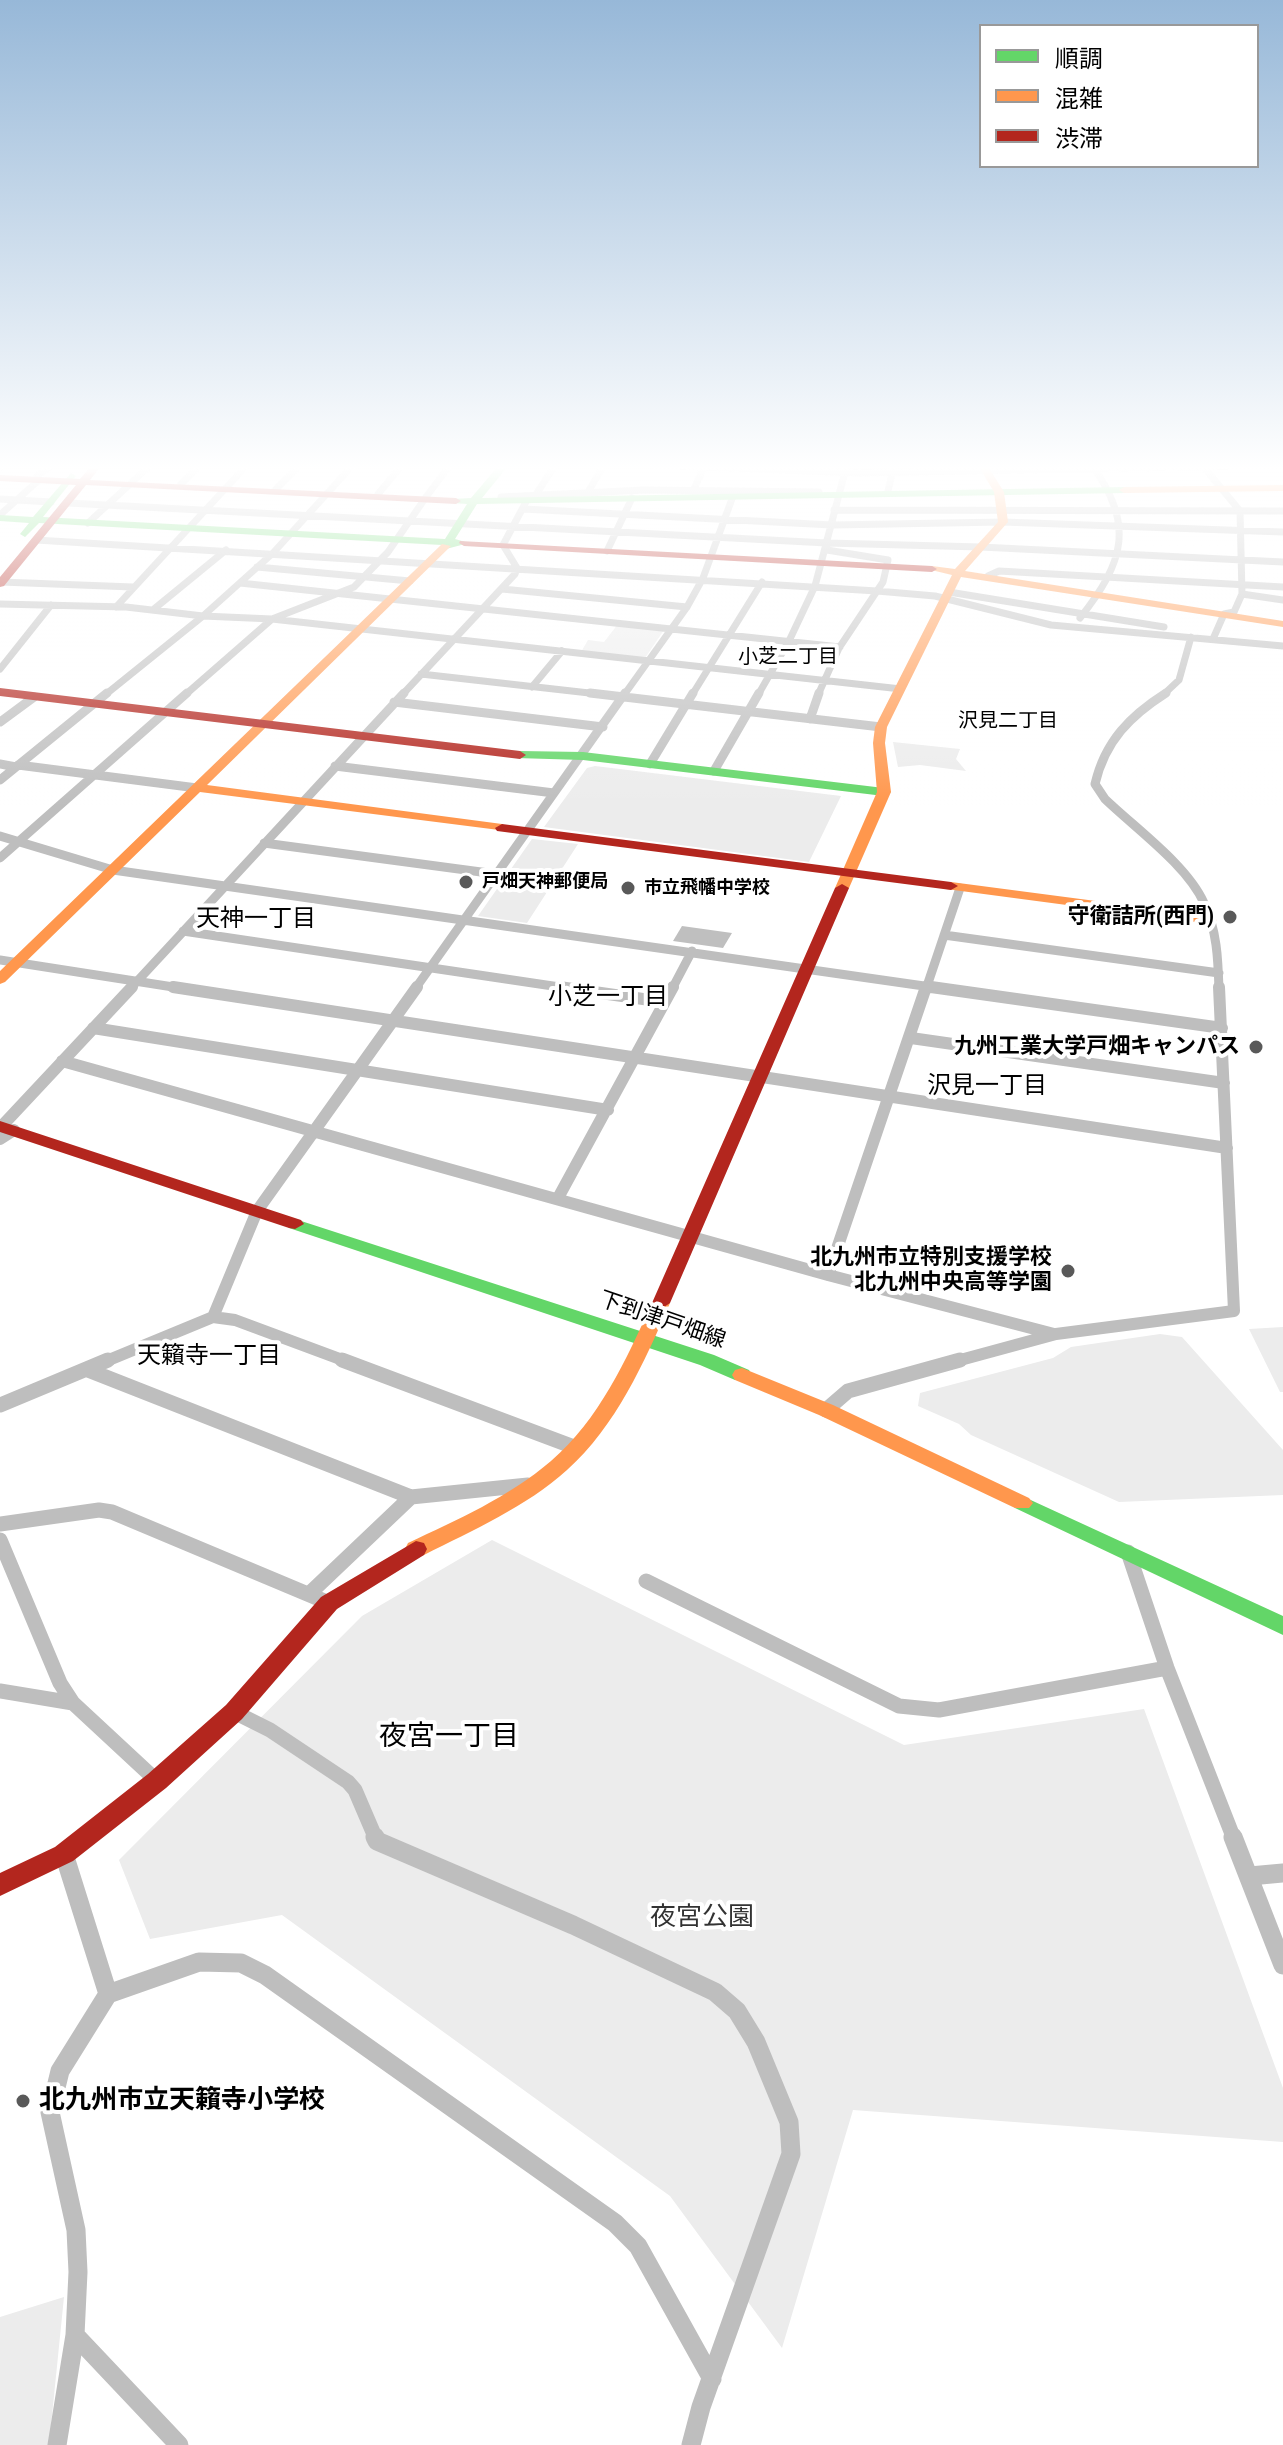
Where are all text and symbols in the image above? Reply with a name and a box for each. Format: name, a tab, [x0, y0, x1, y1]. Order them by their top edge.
legend	[979, 24, 1259, 168]
text: 順調	[1055, 45, 1103, 73]
text: 混雑	[1055, 85, 1103, 113]
text: 渋滞	[1055, 125, 1103, 153]
district label: 小芝二丁目	[738, 646, 838, 670]
district label: 沢見二丁目	[958, 710, 1058, 734]
place label: 戸畑天神郵便局	[482, 871, 608, 893]
marker: 戸畑天神郵便局	[457, 873, 475, 891]
place label: 市立飛幡中学校	[644, 877, 770, 899]
marker: 市立飛幡中学校	[619, 879, 637, 897]
place label: 守衛詰所(西門)	[1068, 904, 1214, 930]
district label: 天神一丁目	[196, 906, 316, 934]
marker: 守衛詰所(西門)	[1221, 908, 1239, 926]
district label: 小芝一丁目	[548, 984, 668, 1012]
place label: 九州工業大学戸畑キャンパス	[954, 1034, 1240, 1060]
marker: 九州工業大学戸畑キャンパス	[1247, 1038, 1265, 1056]
district label: 沢見一丁目	[927, 1073, 1047, 1101]
place label: 北九州市立特別支援学校 北九州中央高等学園	[810, 1245, 1052, 1296]
marker: 北九州市立特別支援学校 北九州中央高等学園	[1059, 1262, 1077, 1280]
street label: 下到津戸畑線	[595, 1287, 729, 1355]
district label: 天籟寺一丁目	[137, 1343, 281, 1371]
district label: 夜宮一丁目	[379, 1721, 519, 1755]
park label: 夜宮公園	[650, 1902, 754, 1934]
place label: 北九州市立天籟寺小学校	[39, 2085, 325, 2117]
marker: 北九州市立天籟寺小学校	[14, 2092, 32, 2110]

